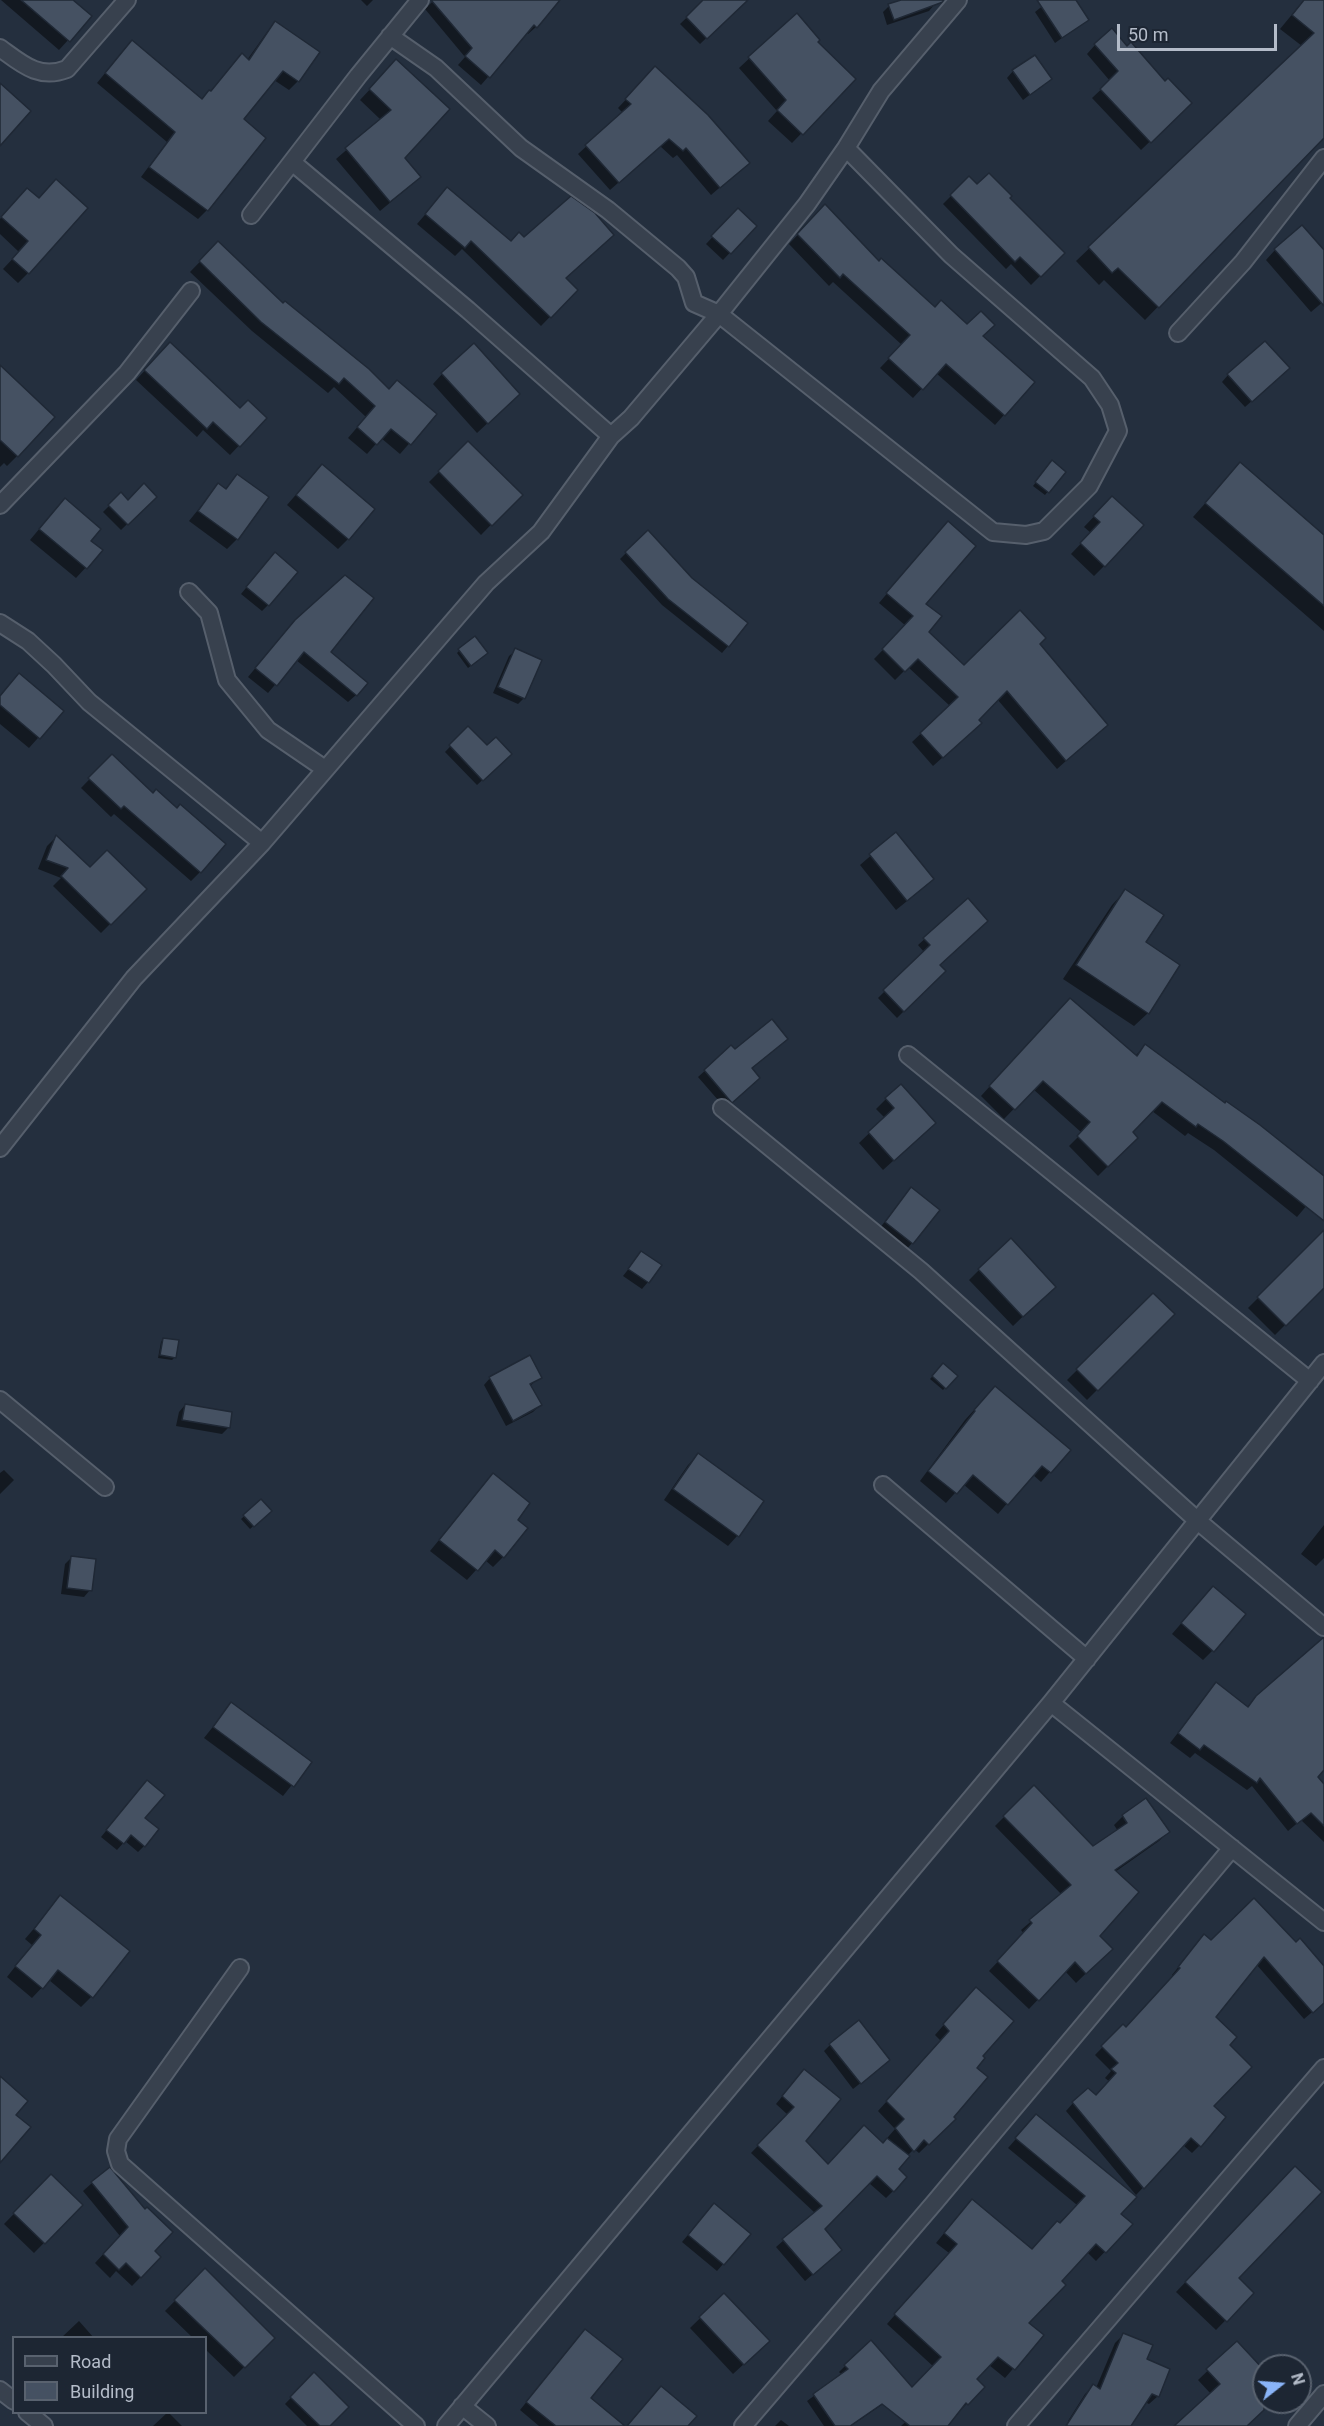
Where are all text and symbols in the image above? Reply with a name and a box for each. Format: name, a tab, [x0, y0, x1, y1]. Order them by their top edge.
scale bar	[1120, 12, 1280, 50]
text: 50 m	[1128, 24, 1168, 45]
legend	[12, 2336, 207, 2414]
text: Road	[70, 2351, 111, 2372]
north arrow	[1252, 2354, 1312, 2414]
text: N	[1287, 2371, 1309, 2387]
text: Building	[70, 2381, 134, 2402]

